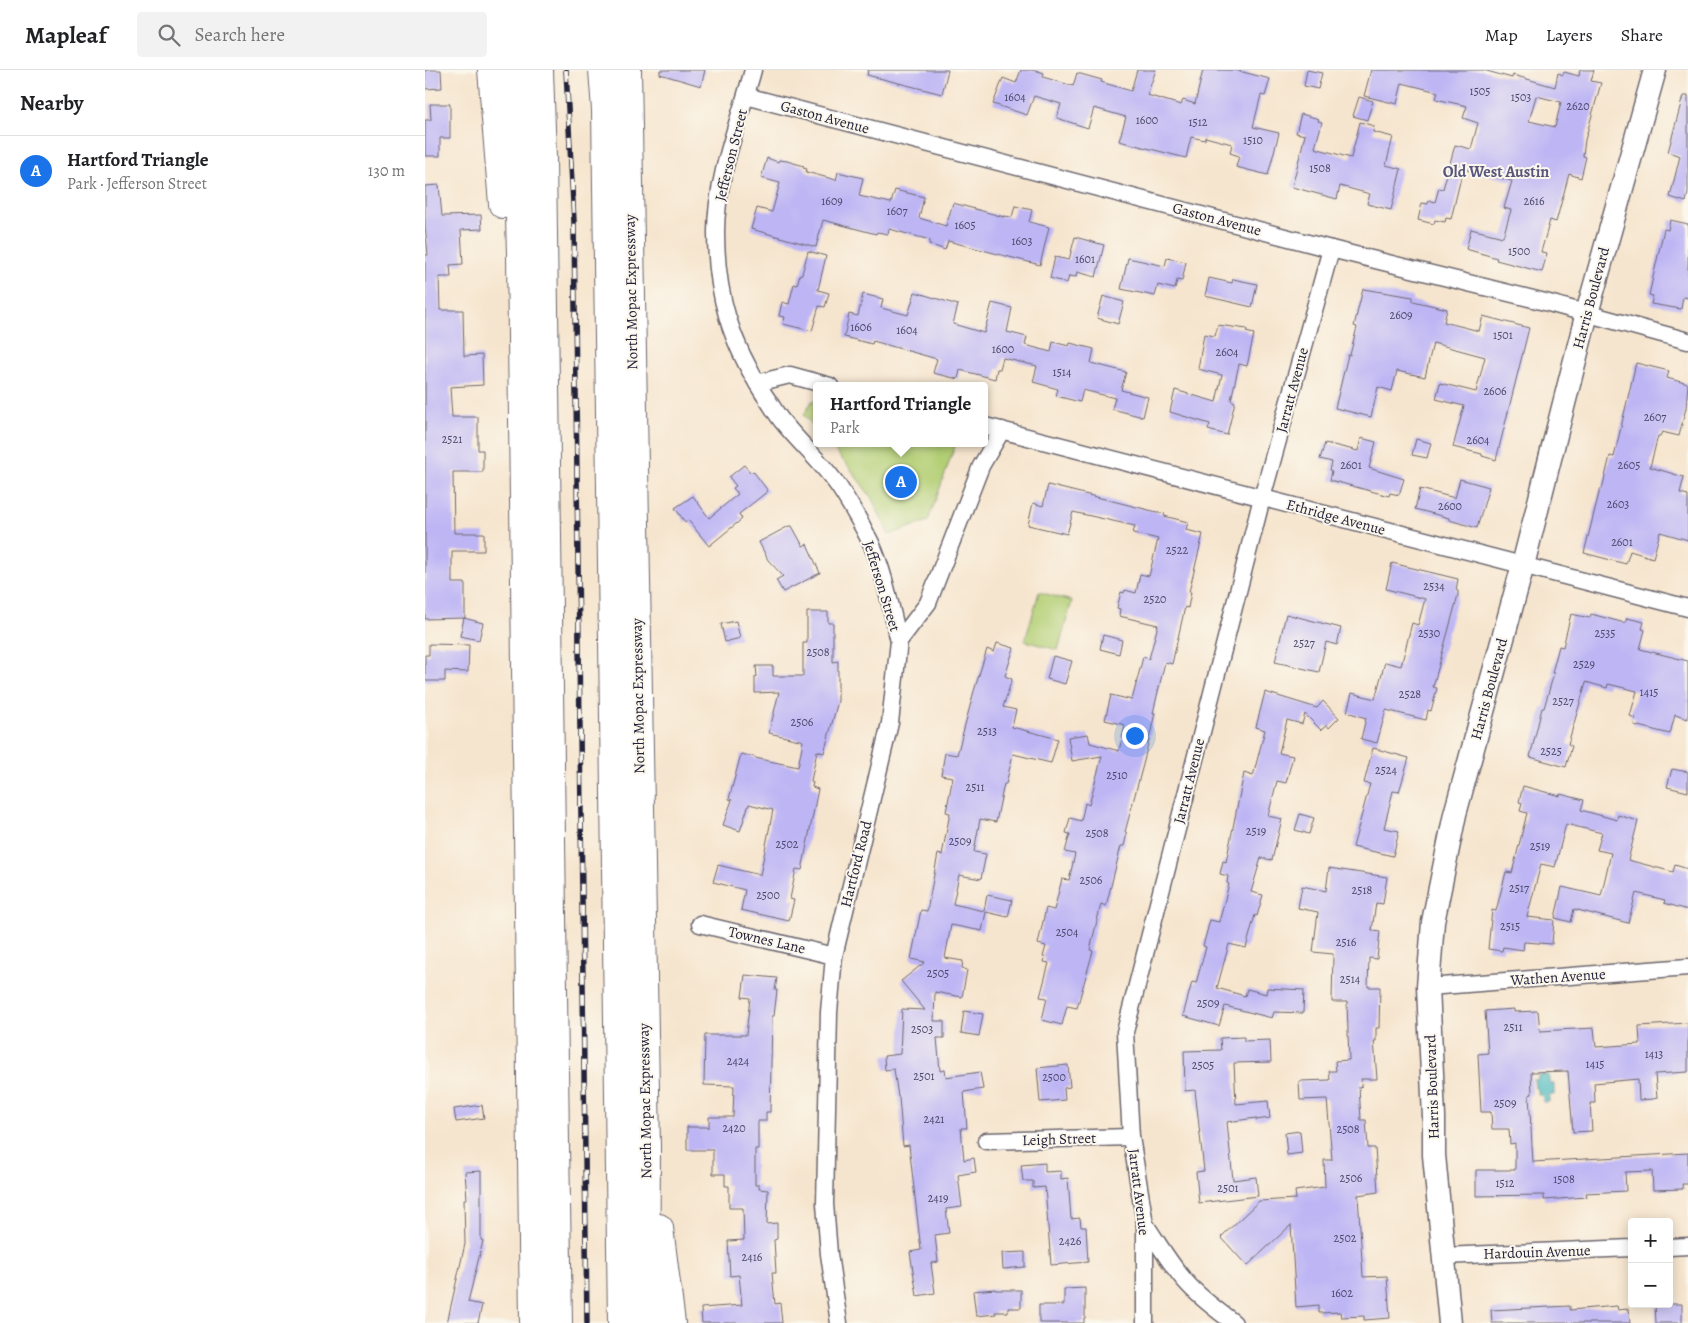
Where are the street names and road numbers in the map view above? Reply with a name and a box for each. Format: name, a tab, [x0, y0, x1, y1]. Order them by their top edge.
street label: Gaston Avenue	[778, 96, 872, 139]
street label: Jefferson Street	[710, 107, 752, 203]
street label: Gaston Avenue	[1170, 198, 1264, 241]
street label: North Mopac Expressway	[620, 214, 642, 370]
street label: Harris Boulevard	[1568, 244, 1614, 351]
street label: Jarratt Avenue	[1271, 345, 1313, 435]
street label: Ethridge Avenue	[1284, 494, 1388, 540]
street label: Jefferson Street	[859, 538, 905, 634]
street label: North Mopac Expressway	[627, 618, 649, 774]
street label: Harris Boulevard	[1466, 635, 1512, 742]
street label: Jarratt Avenue	[1169, 736, 1209, 826]
street label: Hartford Road	[836, 818, 877, 909]
street label: Townes Lane	[726, 921, 808, 959]
street label: Wathen Avenue	[1509, 964, 1607, 990]
street label: North Mopac Expressway	[634, 1023, 656, 1179]
street label: Harris Boulevard	[1420, 1033, 1444, 1140]
street label: Leigh Street	[1022, 1128, 1096, 1150]
street label: Jarratt Avenue	[1124, 1147, 1154, 1237]
street label: Hardouin Avenue	[1483, 1240, 1591, 1264]

